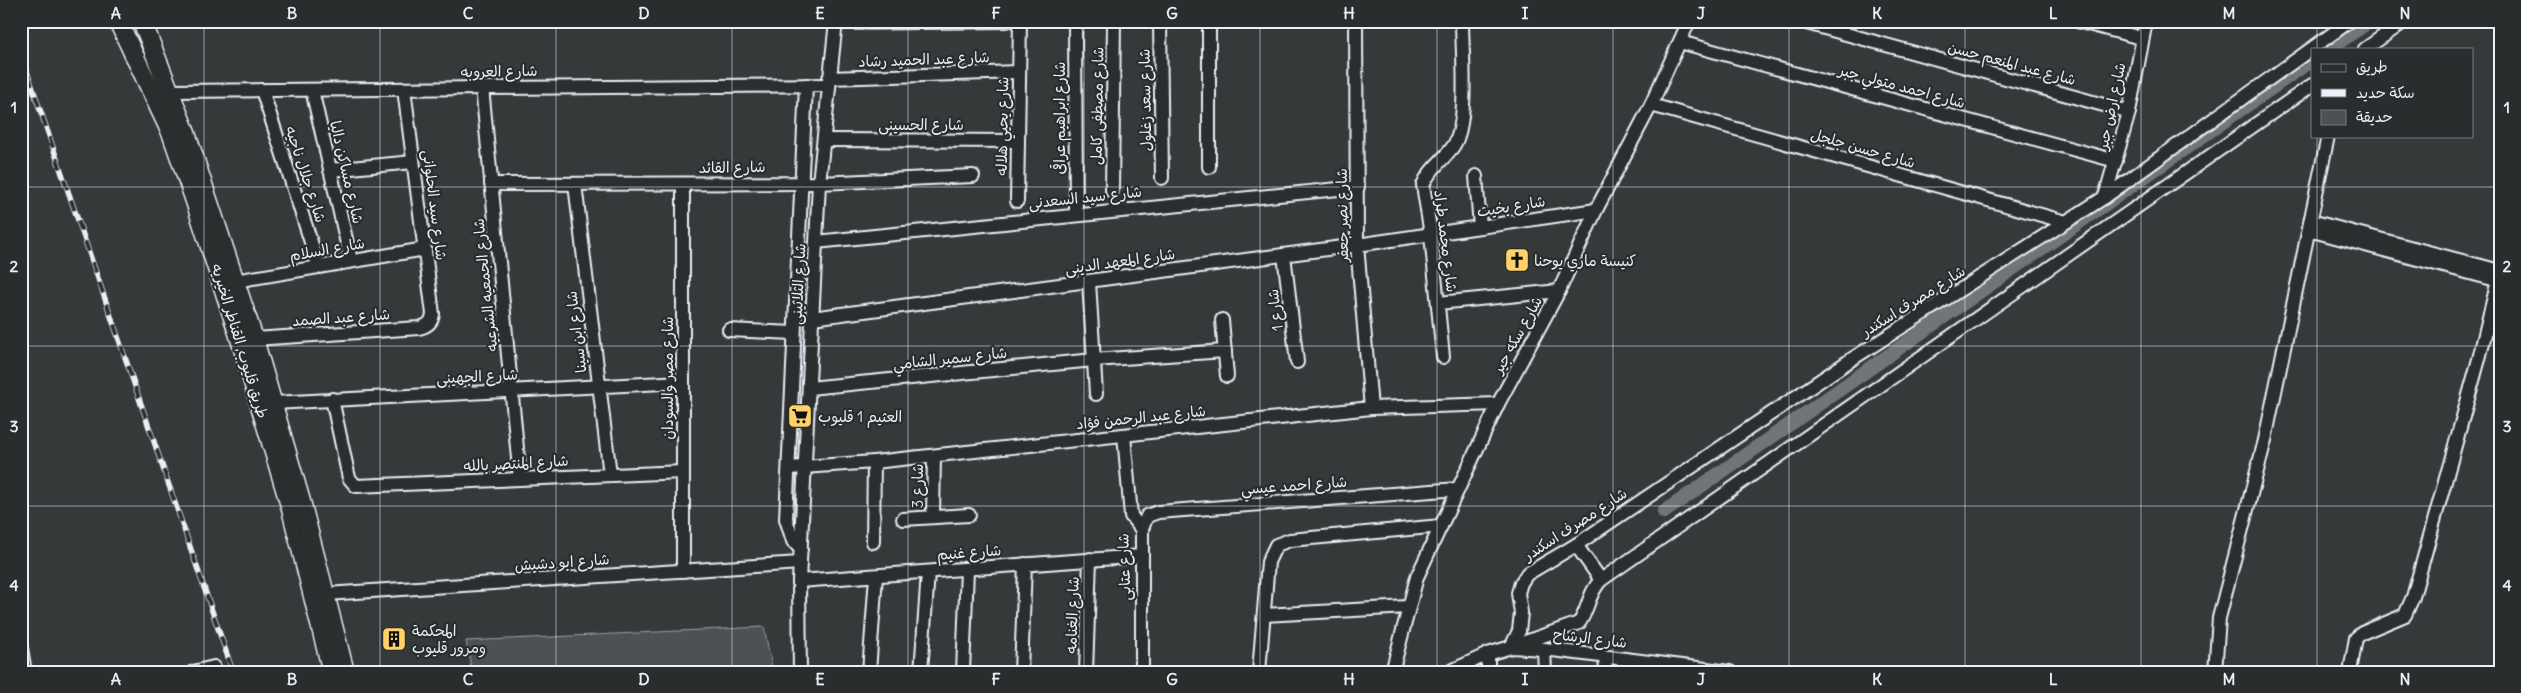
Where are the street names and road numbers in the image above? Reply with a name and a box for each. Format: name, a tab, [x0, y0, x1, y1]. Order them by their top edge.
street label: شارع عبد المنعم حسن	[1945, 37, 2078, 92]
street label: شارع عبد الحميد رشاد	[858, 47, 990, 72]
street label: شارع مصطفى كامل	[1086, 47, 1109, 165]
street label: شارع سعد زغلول	[1135, 48, 1156, 151]
street label: شارع احمد متولي جبر	[1834, 59, 1967, 116]
street label: شارع العروبه	[460, 61, 538, 82]
street label: شارع ارض جبر	[2092, 61, 2130, 153]
street label: شارع ابراهيم عراقى	[1049, 62, 1072, 174]
street label: شارع يحيي هلاله	[992, 76, 1016, 176]
street label: شارع الحسينى	[878, 115, 964, 135]
street label: شارع مساكن داليا	[325, 119, 368, 226]
street label: شارع جلال ناجيه	[280, 123, 331, 225]
street label: شارع حسن جلجل	[1808, 124, 1917, 173]
street label: شارع سيد الحلوانى	[418, 149, 451, 261]
street label: شارع القائد	[698, 157, 766, 178]
street label: شارع نصر جعفر	[1332, 168, 1353, 264]
street label: شارع سيد السعدنى	[1027, 182, 1143, 213]
street label: شارع محمد طراد	[1429, 189, 1462, 293]
street label: شارع بخيت	[1475, 191, 1547, 222]
street label: شارع الجمعيه الشرعيه	[469, 217, 502, 352]
street label: شارع السلام	[288, 233, 367, 267]
street label: شارع الثلاثينى	[786, 243, 811, 325]
street label: شارع المعهد الدينى	[1064, 244, 1176, 279]
street label: طريق قليوب, القناطر الخيريه	[207, 261, 273, 421]
street label: شارع مصرف اسكندر	[1856, 261, 1969, 342]
street label: شارع 1	[1263, 288, 1288, 332]
street label: شارع ابن سينا	[562, 290, 591, 374]
street label: شارع سكه جير	[1487, 293, 1547, 379]
street label: شارع عبد الصمد	[291, 304, 391, 331]
street label: شارع مصر والسودان	[658, 316, 678, 440]
street label: شارع سمير الشامي	[892, 343, 1008, 377]
street label: شارع الجهينى	[436, 364, 518, 389]
street label: شارع عبد الرحمن فؤاد	[1075, 401, 1207, 434]
street label: شارع المنتصر بالله	[463, 451, 569, 476]
street label: شارع 3	[908, 464, 928, 508]
street label: شارع احمد عيسي	[1240, 472, 1348, 502]
street label: شارع مصرف اسكندر	[1519, 483, 1631, 566]
street label: شارع عتابى	[1113, 533, 1136, 601]
street label: شارع غنيم	[936, 540, 1002, 567]
street label: شارع ابو دشيش	[514, 549, 610, 576]
street label: شارع الغنامه	[1061, 576, 1084, 654]
street label: شارع الرشاح	[1552, 624, 1628, 653]

